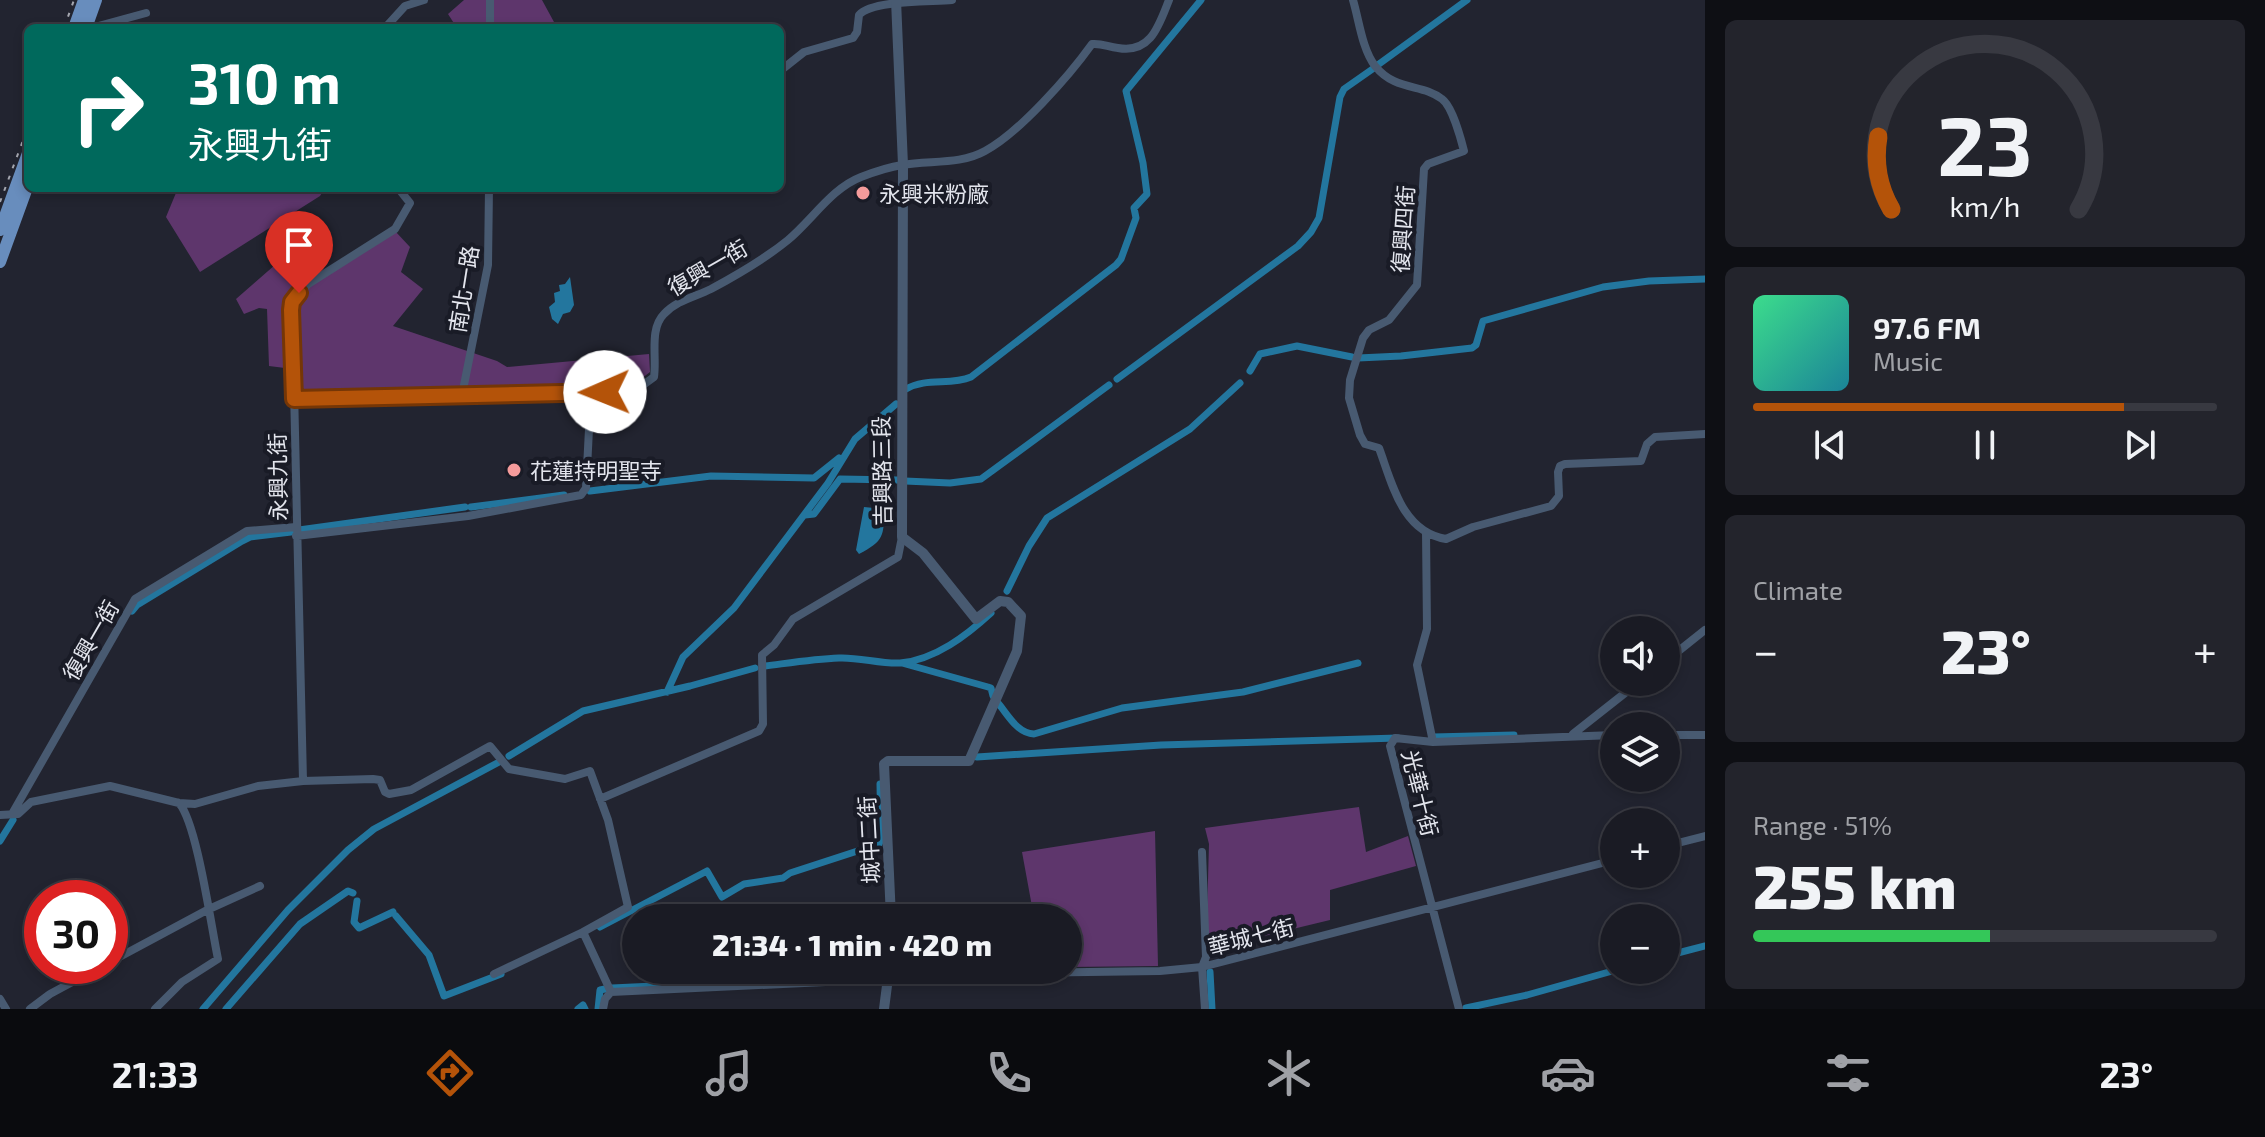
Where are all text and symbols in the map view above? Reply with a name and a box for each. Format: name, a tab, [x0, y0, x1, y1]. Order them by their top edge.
text: 310 m	[188, 48, 341, 115]
icon: right	[56, 56, 160, 160]
text: 23	[1937, 92, 2033, 192]
text: 永興九街	[188, 122, 332, 165]
place label: 永興米粉廠	[879, 180, 989, 206]
marker: 永興米粉廠	[854, 184, 872, 202]
street label: 復興四街	[1386, 184, 1418, 274]
text: km/h	[1950, 188, 2020, 223]
pin	[265, 211, 333, 293]
icon: arrive	[277, 223, 321, 267]
street label: 復興一街	[662, 234, 752, 300]
street label: 南北一路	[443, 244, 483, 334]
text: 97.6 FM	[1873, 309, 1981, 345]
text: Music	[1873, 345, 1943, 376]
position arrow	[563, 350, 647, 434]
street label: 吉興路三段	[867, 416, 895, 526]
icon: previous	[1808, 423, 1852, 467]
icon: pause	[1963, 423, 2007, 467]
icon: next	[2118, 423, 2162, 467]
street label: 永興九街	[263, 433, 291, 521]
place label: 花蓮持明聖寺	[530, 457, 662, 483]
marker: 花蓮持明聖寺	[505, 461, 523, 479]
text: Climate	[1753, 574, 1843, 605]
street label: 復興一街	[57, 595, 123, 685]
text: 23°	[1941, 614, 2031, 686]
map controls	[1600, 616, 1680, 984]
button: sound	[1600, 616, 1680, 696]
text: −	[1753, 623, 1779, 676]
text: +	[2193, 623, 2217, 676]
button: layers	[1600, 712, 1680, 792]
street label: 光華十街	[1398, 747, 1444, 839]
street label: 城中二街	[853, 795, 883, 885]
button: +	[1600, 808, 1680, 888]
text: Range · 51%	[1753, 809, 1892, 840]
text: 255 km	[1753, 849, 1957, 921]
speed limit sign: 30	[24, 880, 128, 984]
button: −	[1600, 904, 1680, 984]
street label: 華城七街	[1205, 913, 1297, 959]
text: 21:34 · 1 min · 420 m	[712, 926, 992, 962]
icon: directions	[422, 1045, 478, 1101]
icon: music	[701, 1045, 757, 1101]
icon: phone	[981, 1045, 1037, 1101]
icon: climate	[1261, 1045, 1317, 1101]
icon: car	[1540, 1045, 1596, 1101]
icon: filters	[1820, 1045, 1876, 1101]
text: 21:33	[112, 1052, 198, 1095]
text: 23°	[2099, 1052, 2153, 1095]

